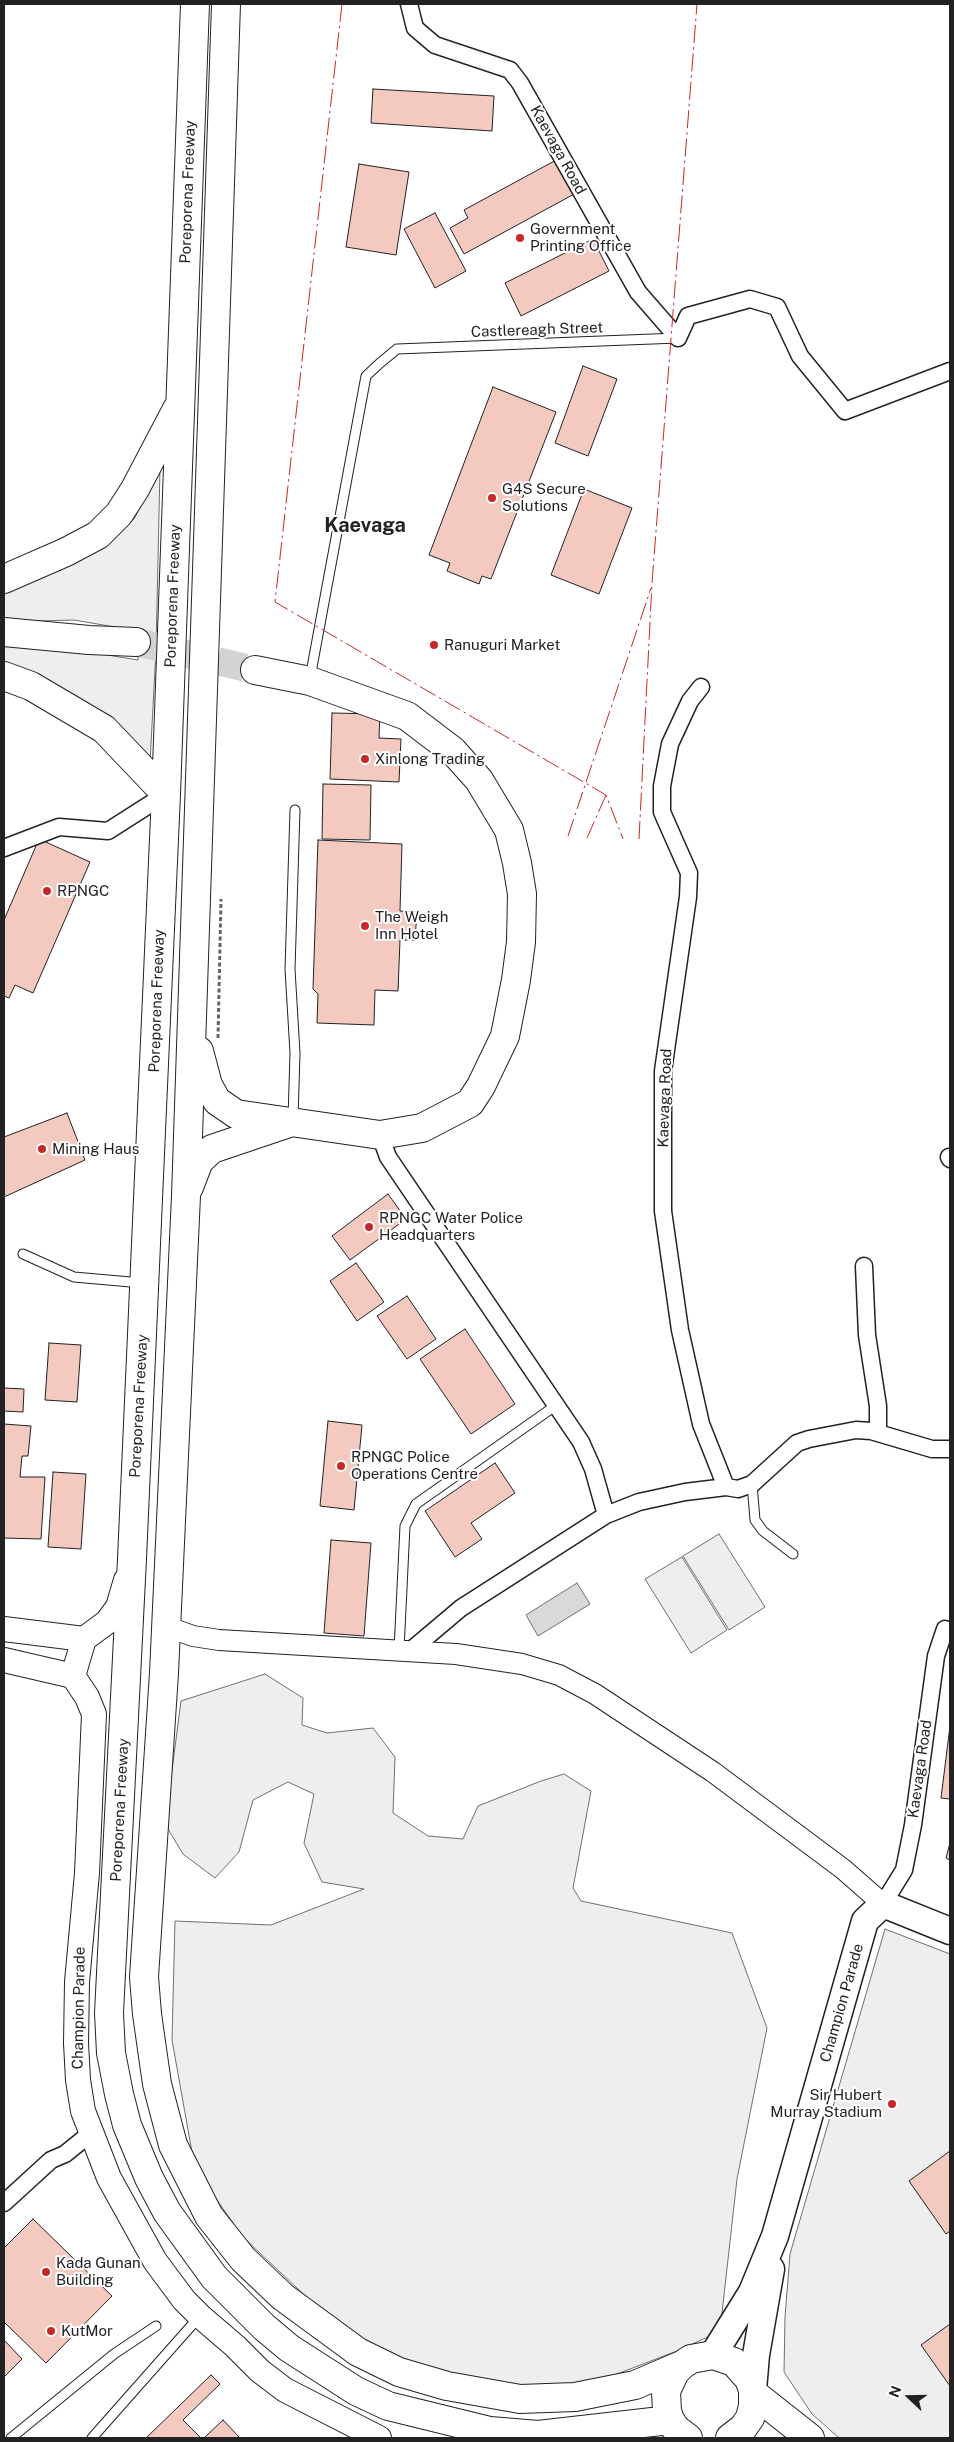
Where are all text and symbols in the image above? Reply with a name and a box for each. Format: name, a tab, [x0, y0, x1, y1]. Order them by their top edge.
street label: Kaevaga Road	[526, 102, 590, 198]
street label: Poreporena Freeway	[177, 120, 199, 264]
place label: Government Printing Office	[530, 220, 632, 255]
marker: Government Printing Office	[514, 232, 526, 244]
street label: Castlereagh Street	[471, 319, 603, 341]
place label: G4S Secure Solutions	[502, 480, 586, 515]
marker: G4S Secure Solutions	[486, 492, 498, 504]
district label: Kaevaga	[324, 514, 406, 538]
street label: Poreporena Freeway	[162, 524, 184, 668]
place label: Ranuguri Market	[444, 636, 560, 654]
marker: Ranuguri Market	[428, 639, 440, 651]
place label: Xinlong Trading	[375, 750, 485, 768]
marker: Xinlong Trading	[359, 753, 371, 765]
place label: RPNGC	[57, 882, 109, 900]
marker: RPNGC	[41, 885, 53, 897]
place label: The Weigh Inn Hotel	[375, 908, 448, 943]
marker: The Weigh Inn Hotel	[359, 920, 371, 932]
street label: Poreporena Freeway	[146, 929, 168, 1073]
street label: Kaevaga Road	[654, 1048, 676, 1148]
place label: Mining Haus	[52, 1140, 139, 1158]
marker: Mining Haus	[36, 1143, 48, 1155]
place label: RPNGC Water Police Headquarters	[379, 1209, 523, 1244]
marker: RPNGC Water Police Headquarters	[363, 1221, 375, 1233]
street label: Poreporena Freeway	[126, 1334, 152, 1478]
place label: RPNGC Police Operations Centre	[351, 1448, 478, 1483]
marker: RPNGC Police Operations Centre	[335, 1460, 347, 1472]
street label: Kaevaga Road	[904, 1719, 936, 1819]
street label: Poreporena Freeway	[107, 1738, 133, 1882]
street label: Champion Parade	[816, 1942, 868, 2064]
street label: Champion Parade	[69, 1947, 89, 2069]
place label: Sir Hubert Murray Stadium	[770, 2086, 882, 2121]
marker: Sir Hubert Murray Stadium	[886, 2098, 898, 2110]
place label: Kada Gunan Building	[56, 2254, 141, 2289]
marker: Kada Gunan Building	[40, 2266, 52, 2278]
place label: KutMor	[61, 2322, 113, 2340]
marker: KutMor	[45, 2325, 57, 2337]
north arrow	[884, 2372, 934, 2422]
text: N	[886, 2384, 904, 2400]

